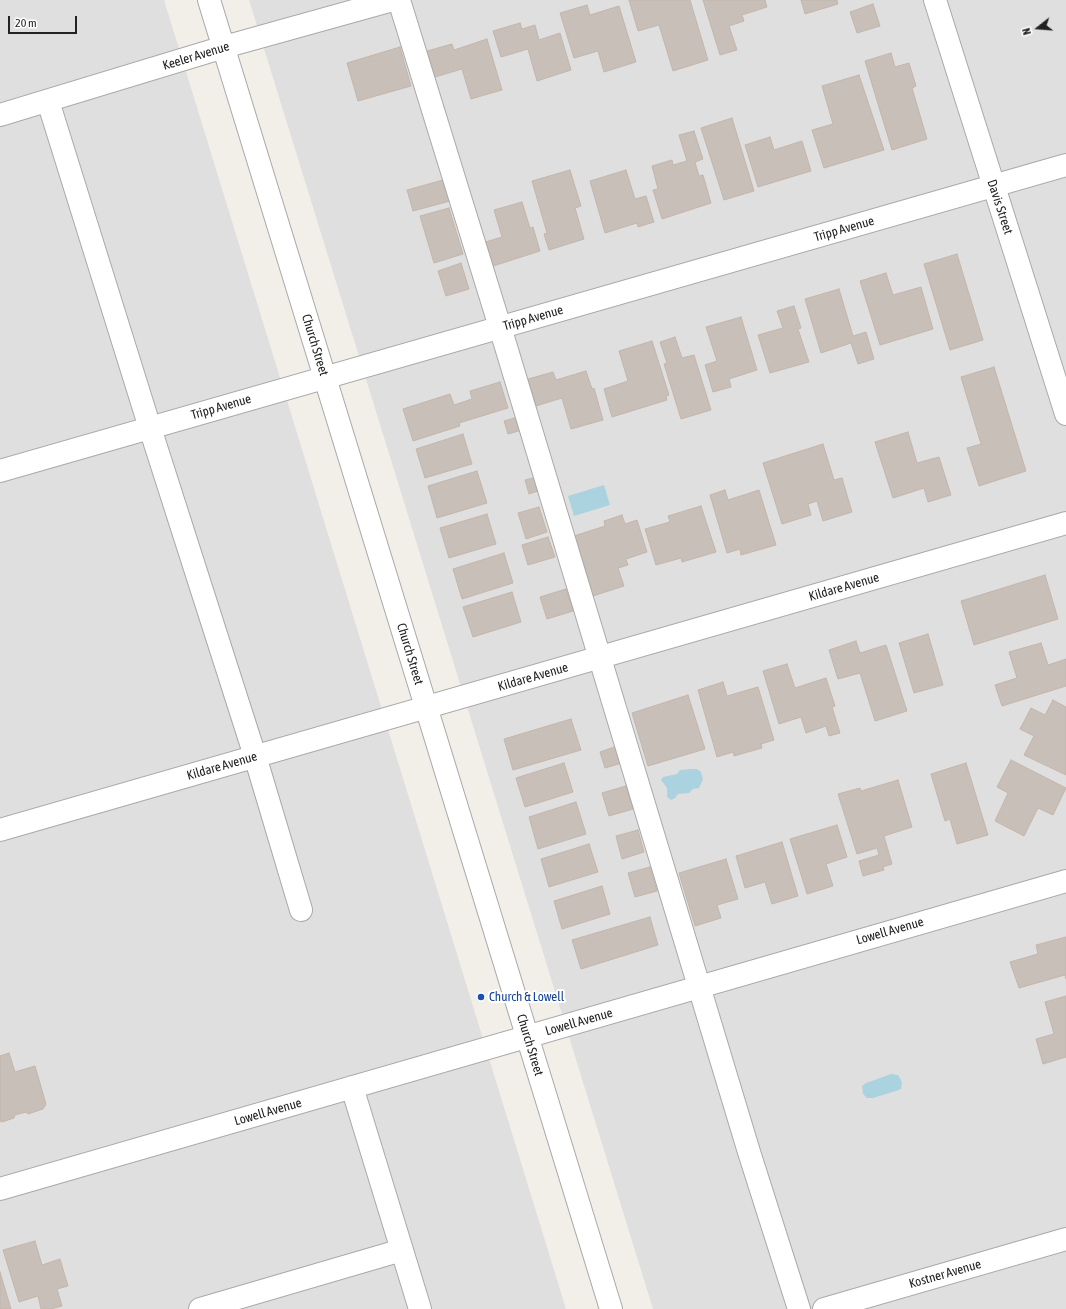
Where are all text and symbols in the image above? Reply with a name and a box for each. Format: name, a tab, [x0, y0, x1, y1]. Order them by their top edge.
scale bar	[10, 8, 79, 34]
north arrow	[1018, 8, 1058, 48]
text: 20 m	[15, 16, 37, 30]
text: N	[1020, 27, 1033, 36]
street label: Keeler Avenue	[161, 39, 231, 73]
street label: Davis Street	[984, 178, 1016, 236]
street label: Tripp Avenue	[812, 213, 876, 245]
street label: Tripp Avenue	[501, 302, 565, 334]
street label: Church Street	[298, 312, 332, 378]
street label: Tripp Avenue	[189, 391, 253, 423]
street label: Kildare Avenue	[807, 570, 881, 604]
street label: Church Street	[393, 621, 427, 687]
street label: Kildare Avenue	[496, 660, 570, 694]
street label: Kildare Avenue	[185, 749, 259, 783]
street label: Lowell Avenue	[855, 914, 925, 948]
place label: Church & Lowell	[489, 989, 564, 1005]
marker: Church & Lowell	[476, 992, 486, 1002]
street label: Lowell Avenue	[544, 1005, 614, 1039]
street label: Church Street	[513, 1012, 547, 1078]
street label: Lowell Avenue	[233, 1095, 303, 1129]
street label: Kostner Avenue	[907, 1256, 983, 1292]

